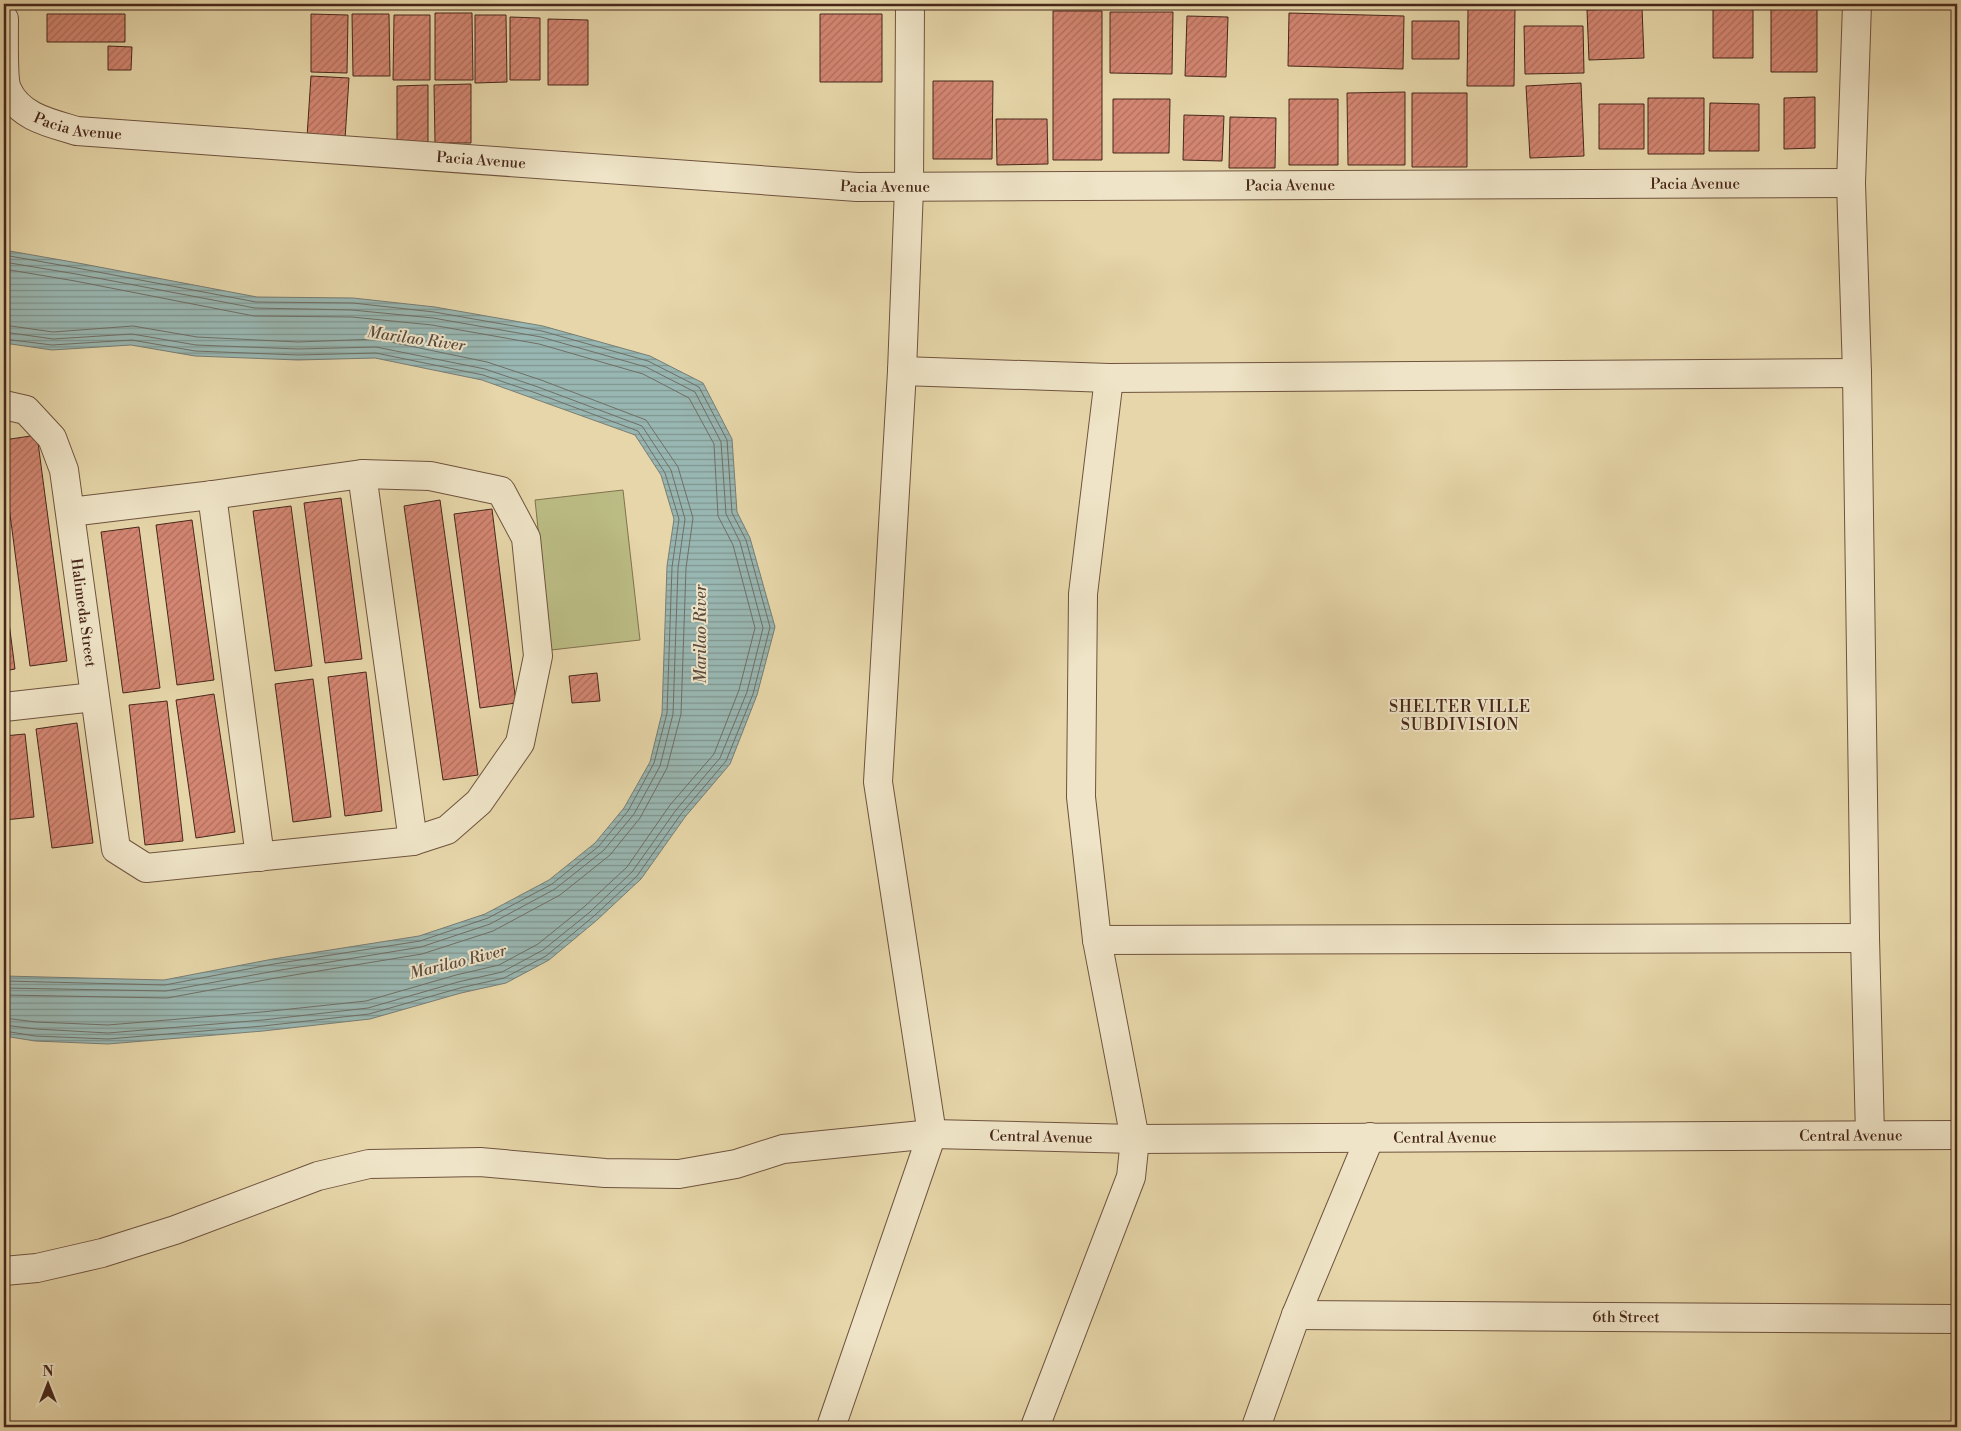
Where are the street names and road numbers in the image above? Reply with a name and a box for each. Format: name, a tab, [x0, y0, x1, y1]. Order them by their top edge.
street label: Pacia Avenue	[31, 108, 123, 144]
street label: Pacia Avenue	[436, 147, 526, 173]
street label: Pacia Avenue	[1650, 174, 1740, 193]
street label: Pacia Avenue	[840, 176, 930, 197]
street label: Pacia Avenue	[1245, 176, 1335, 195]
street label: Halimeda Street	[67, 557, 101, 669]
street label: Central Avenue	[989, 1126, 1093, 1147]
street label: Central Avenue	[1799, 1126, 1902, 1145]
street label: Central Avenue	[1393, 1128, 1496, 1147]
street label: 6th Street	[1592, 1307, 1660, 1327]

